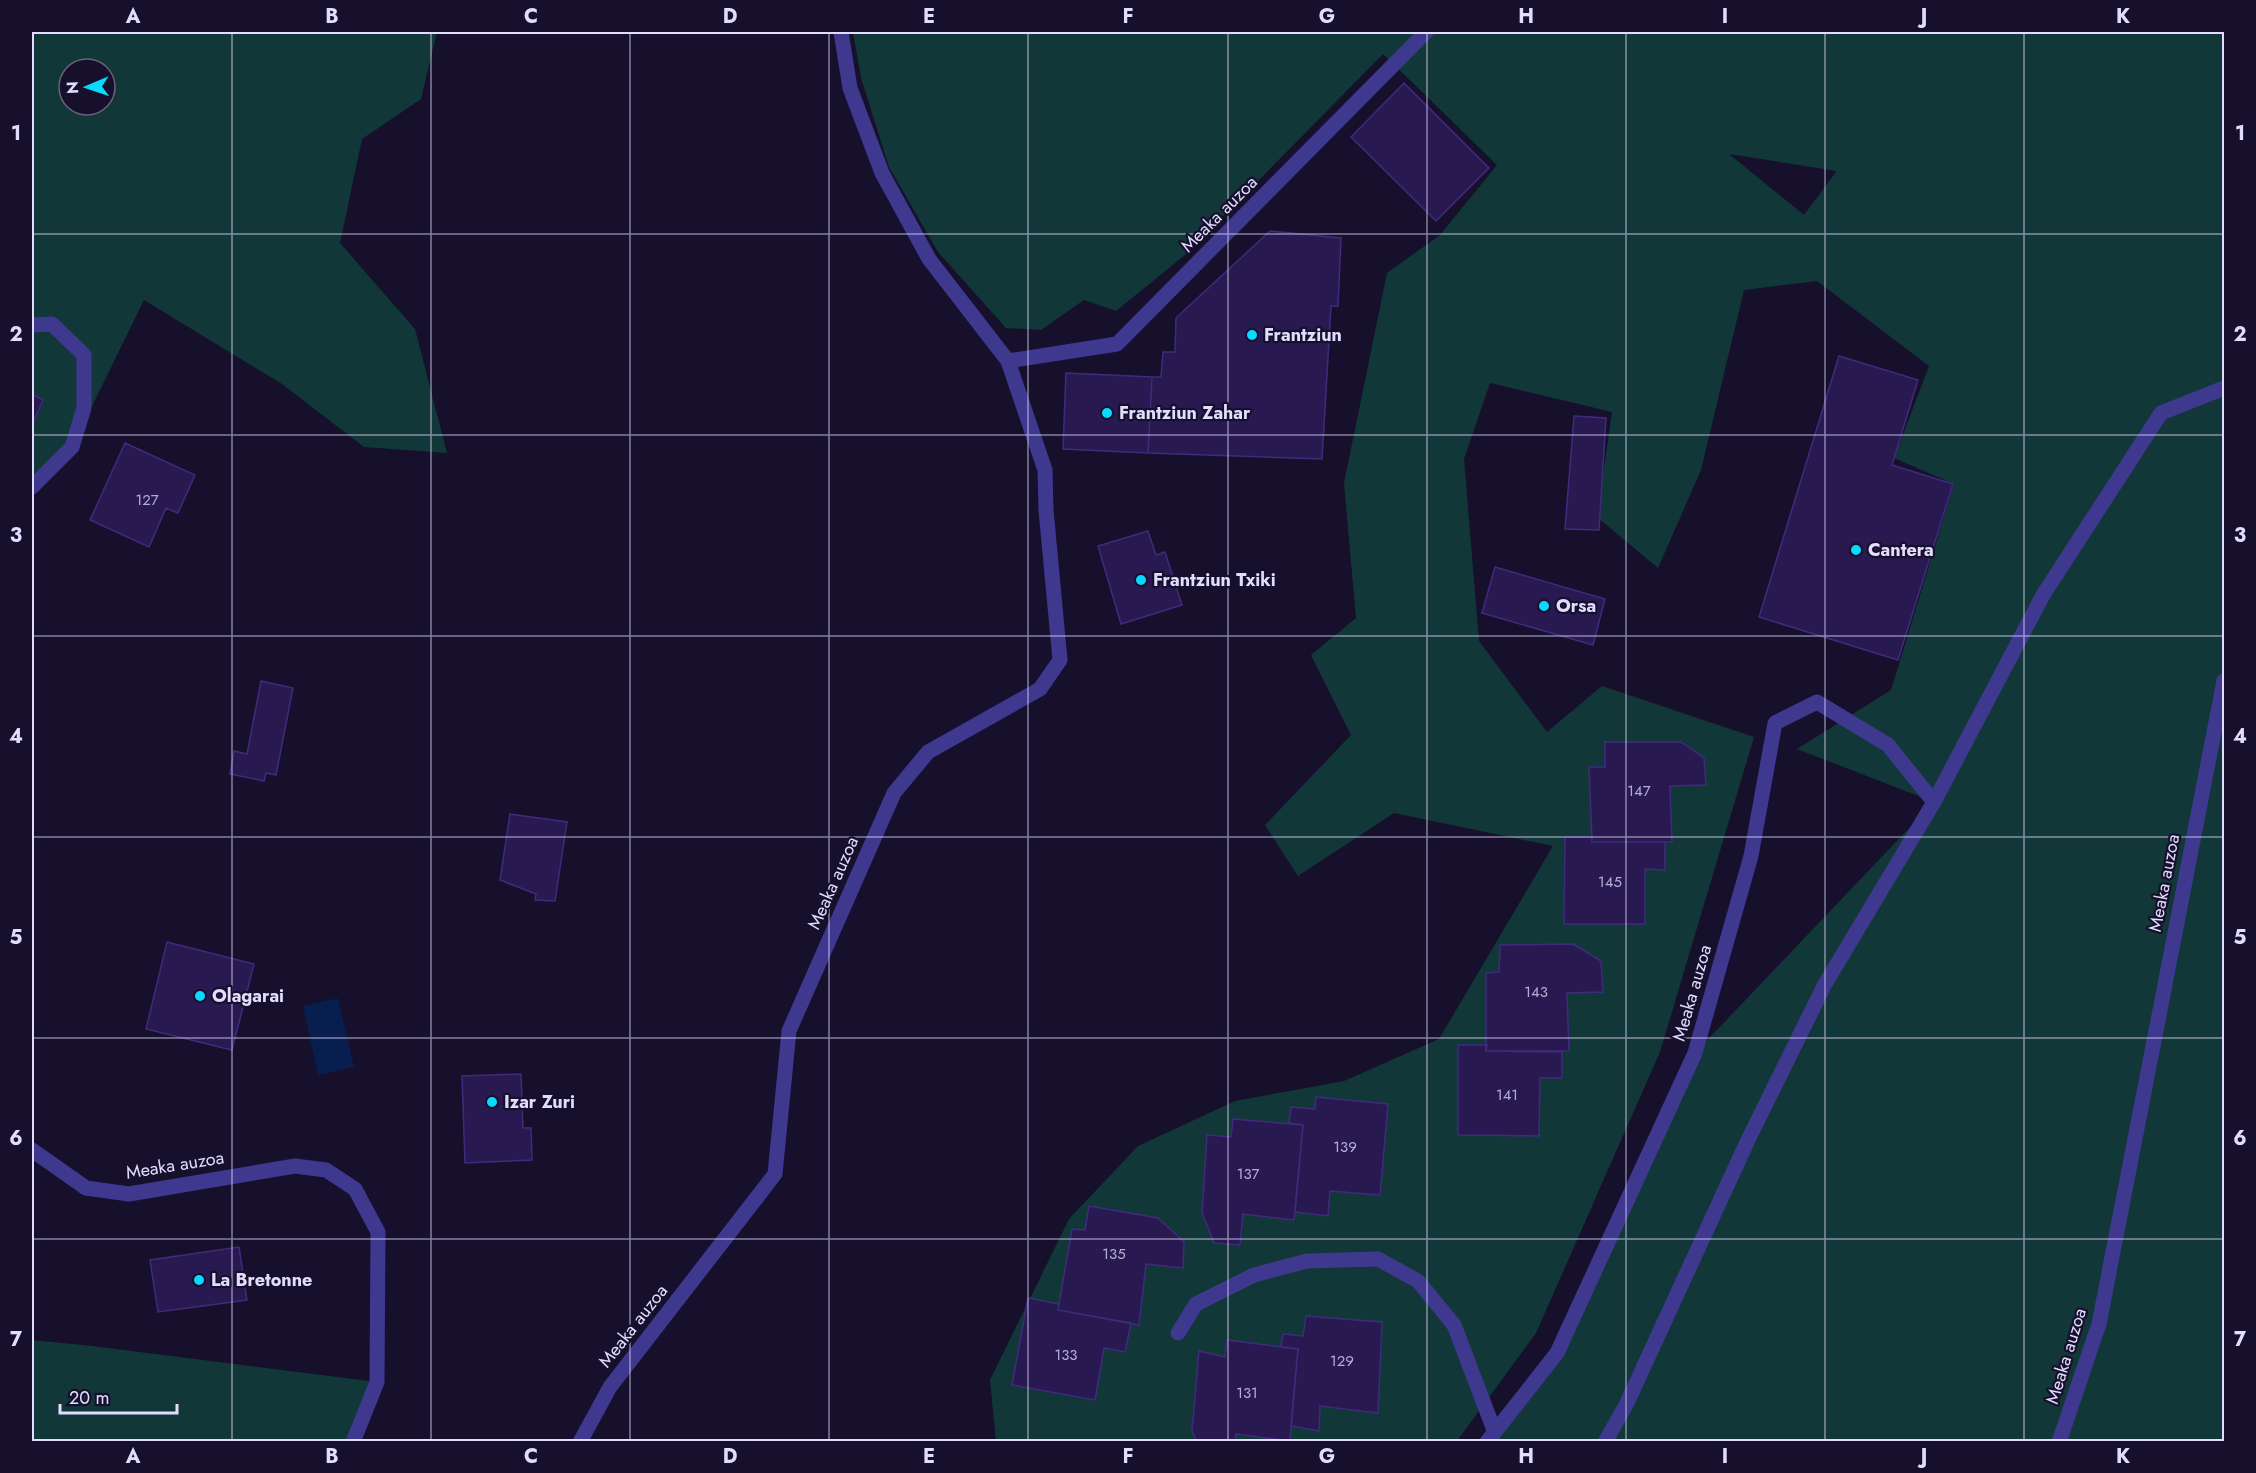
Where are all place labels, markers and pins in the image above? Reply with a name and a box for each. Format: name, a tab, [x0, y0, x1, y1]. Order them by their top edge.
place label: Frantziun	[1264, 322, 1342, 348]
marker: Frantziun	[1245, 328, 1259, 342]
place label: Frantziun Zahar	[1119, 400, 1251, 426]
marker: Frantziun Zahar	[1100, 406, 1114, 420]
place label: Cantera	[1868, 537, 1934, 563]
marker: Cantera	[1849, 543, 1863, 557]
place label: Frantziun Txiki	[1153, 567, 1276, 593]
marker: Frantziun Txiki	[1134, 573, 1148, 587]
place label: Orsa	[1556, 593, 1596, 619]
marker: Orsa	[1537, 599, 1551, 613]
place label: Olagarai	[212, 983, 284, 1009]
marker: Olagarai	[193, 989, 207, 1003]
place label: Izar Zuri	[504, 1089, 575, 1115]
marker: Izar Zuri	[485, 1095, 499, 1109]
place label: La Bretonne	[211, 1267, 312, 1293]
marker: La Bretonne	[192, 1273, 206, 1287]

